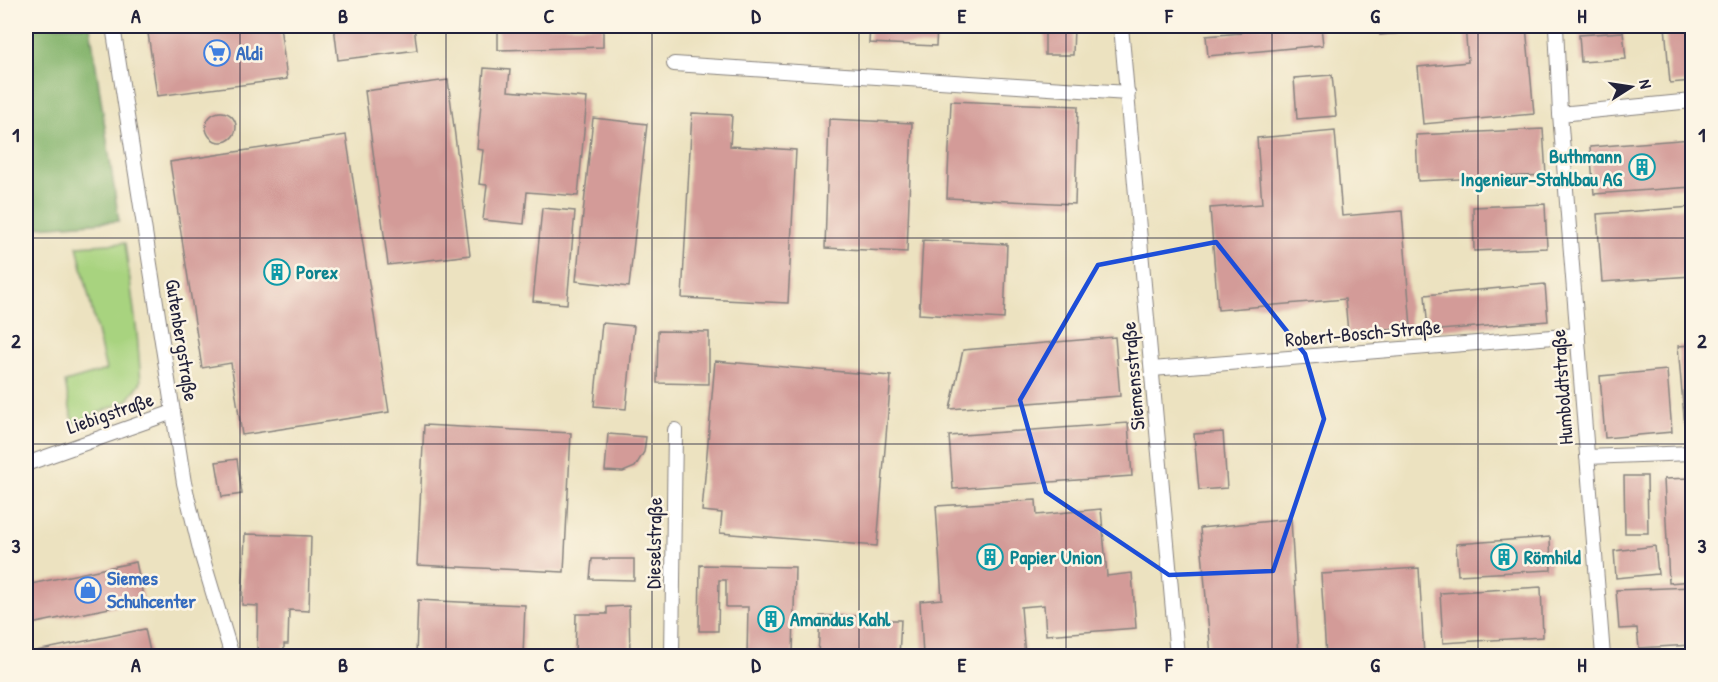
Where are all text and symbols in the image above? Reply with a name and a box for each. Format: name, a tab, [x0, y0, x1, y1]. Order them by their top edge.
text: A	[131, 2, 141, 29]
text: B	[338, 2, 348, 29]
text: C	[544, 2, 555, 29]
text: D	[751, 2, 761, 29]
text: E	[958, 2, 967, 29]
text: F	[1164, 2, 1174, 29]
text: G	[1370, 2, 1380, 29]
text: H	[1577, 2, 1587, 29]
supermarket icon: Aldi	[202, 38, 232, 68]
place label: Aldi	[236, 39, 263, 66]
north arrow	[1601, 57, 1661, 117]
text: N	[1634, 77, 1657, 91]
text: 1	[12, 121, 20, 148]
text: 1	[1698, 121, 1706, 148]
place label: Buthmann Ingenieur-Stahlbau AG	[1460, 142, 1622, 193]
building icon: Buthmann Ingenieur-Stahlbau AG	[1627, 152, 1657, 182]
building icon: Porex	[262, 257, 292, 287]
place label: Porex	[296, 258, 338, 285]
street label: Gutenbergstraße	[160, 277, 205, 403]
street label: Robert-Bosch-Straße	[1284, 312, 1442, 353]
street label: Siemensstraße	[1114, 321, 1151, 431]
text: 2	[11, 327, 21, 354]
text: 2	[1697, 327, 1707, 354]
street label: Humboldtstraße	[1544, 328, 1579, 446]
street label: Liebigstraße	[63, 385, 157, 440]
street label: Dieselstraße	[639, 497, 668, 589]
text: 3	[12, 532, 21, 559]
text: 3	[1698, 532, 1707, 559]
building icon: Papier Union	[975, 542, 1005, 572]
building icon: Römhild	[1489, 542, 1519, 572]
place label: Papier Union	[1010, 543, 1102, 571]
place label: Römhild	[1524, 543, 1581, 570]
place label: Siemes Schuhcenter	[107, 564, 196, 614]
shop icon: Siemes Schuhcenter	[73, 575, 103, 605]
building icon: Amandus Kahl	[756, 604, 786, 634]
place label: Amandus Kahl	[790, 605, 891, 632]
text: A	[131, 651, 141, 678]
text: B	[338, 651, 348, 678]
text: C	[544, 651, 555, 678]
text: D	[751, 651, 761, 678]
text: E	[958, 651, 967, 678]
text: F	[1164, 651, 1174, 678]
text: G	[1370, 651, 1380, 678]
text: H	[1577, 651, 1587, 678]

